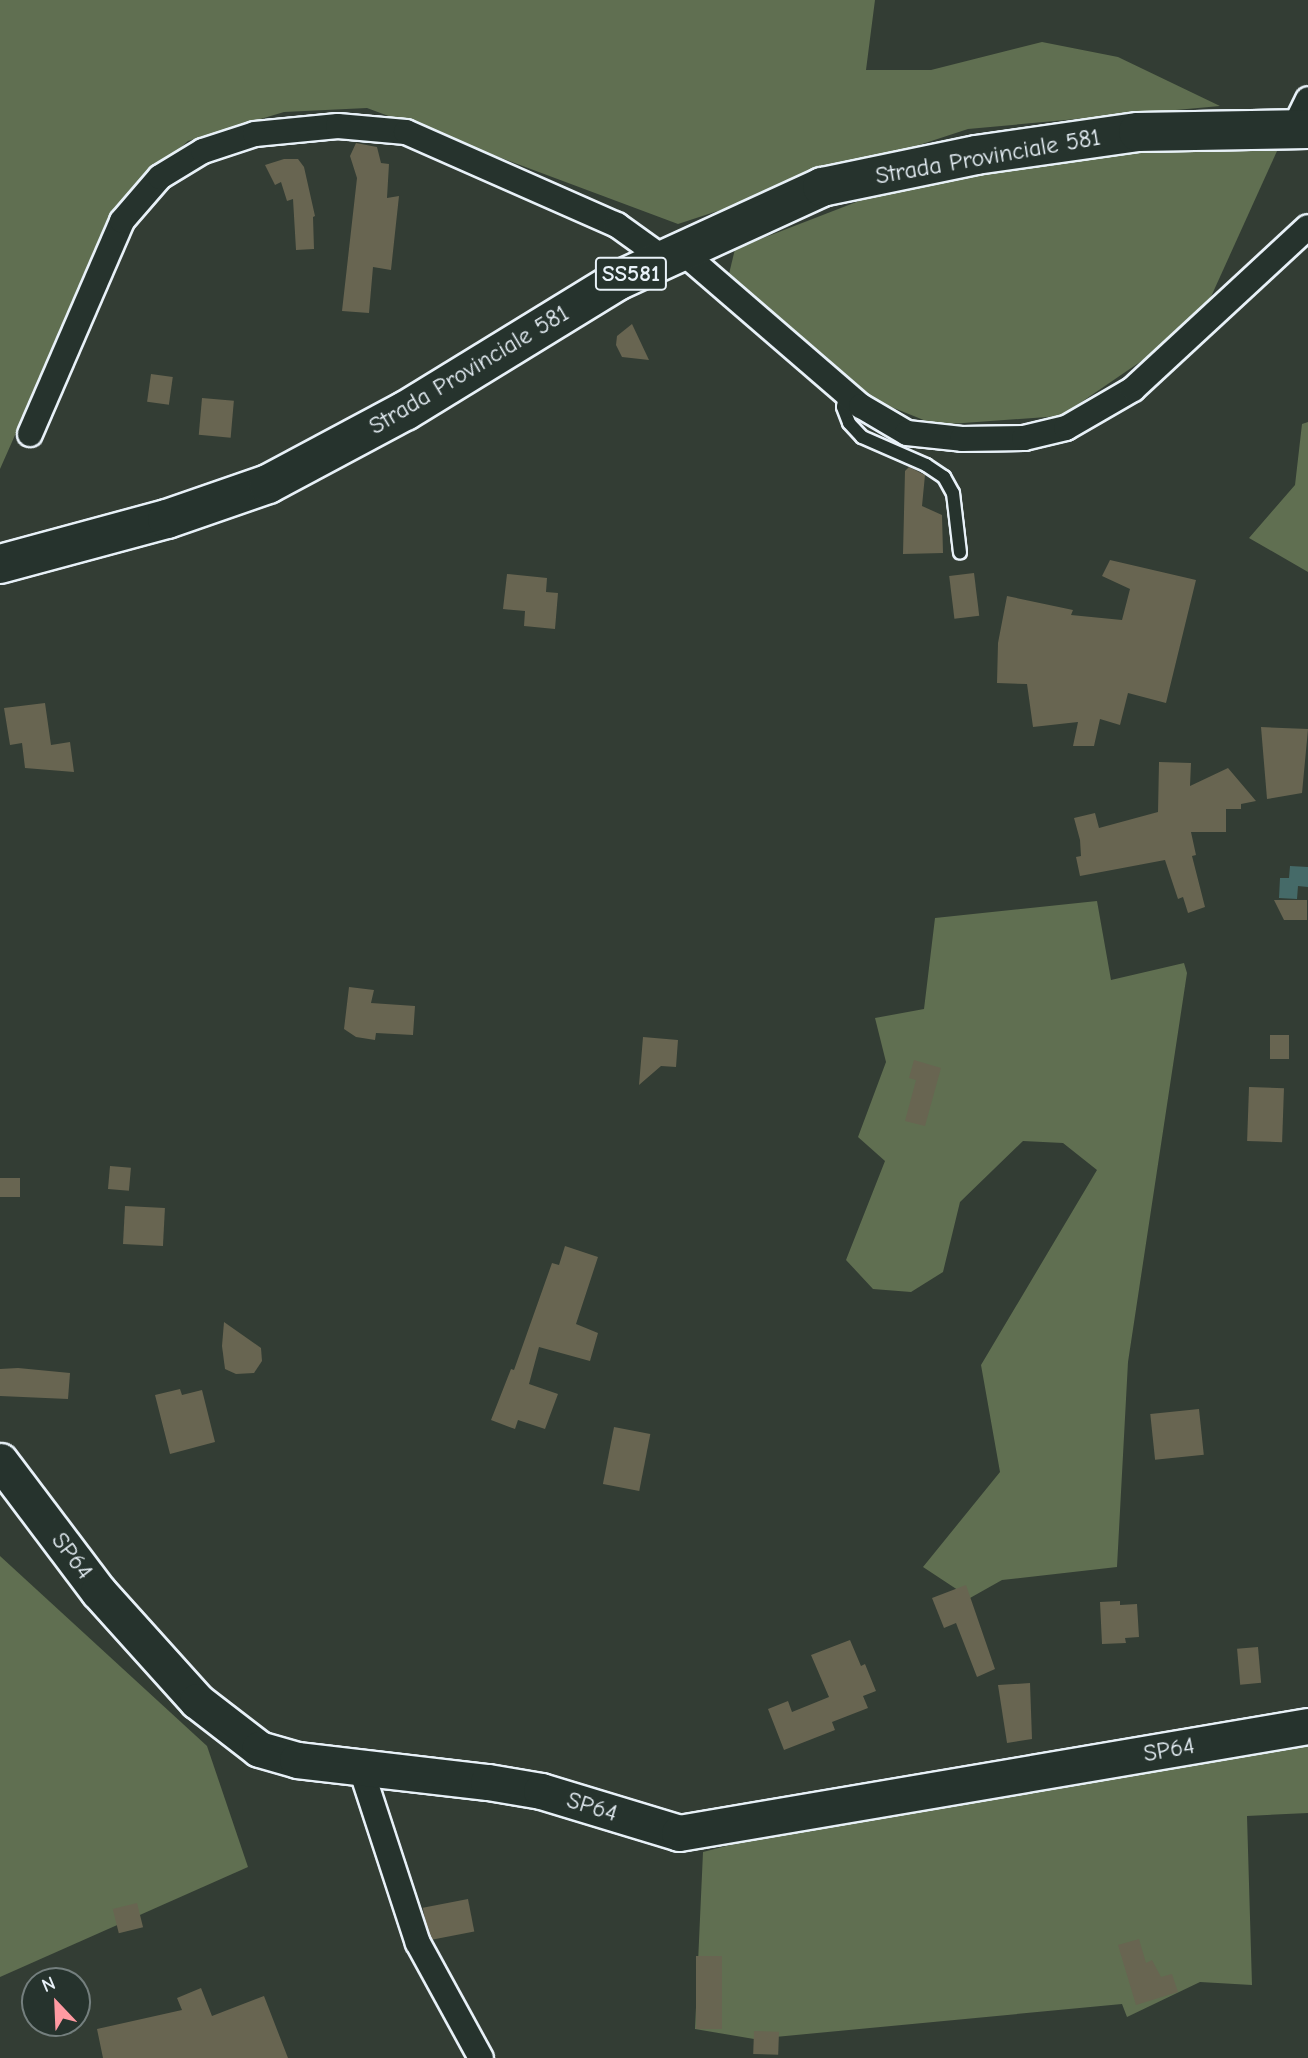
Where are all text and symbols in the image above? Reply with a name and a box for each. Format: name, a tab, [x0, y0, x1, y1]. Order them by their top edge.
street label: Strada Provinciale 581	[873, 123, 1103, 191]
road number: SS581	[594, 255, 668, 294]
street label: Strada Provinciale 581	[364, 299, 574, 441]
street label: SP64	[45, 1527, 99, 1585]
street label: SP64	[1141, 1731, 1197, 1769]
street label: SP64	[563, 1786, 621, 1828]
north arrow	[21, 1967, 91, 2037]
text: N	[39, 1972, 59, 1997]

